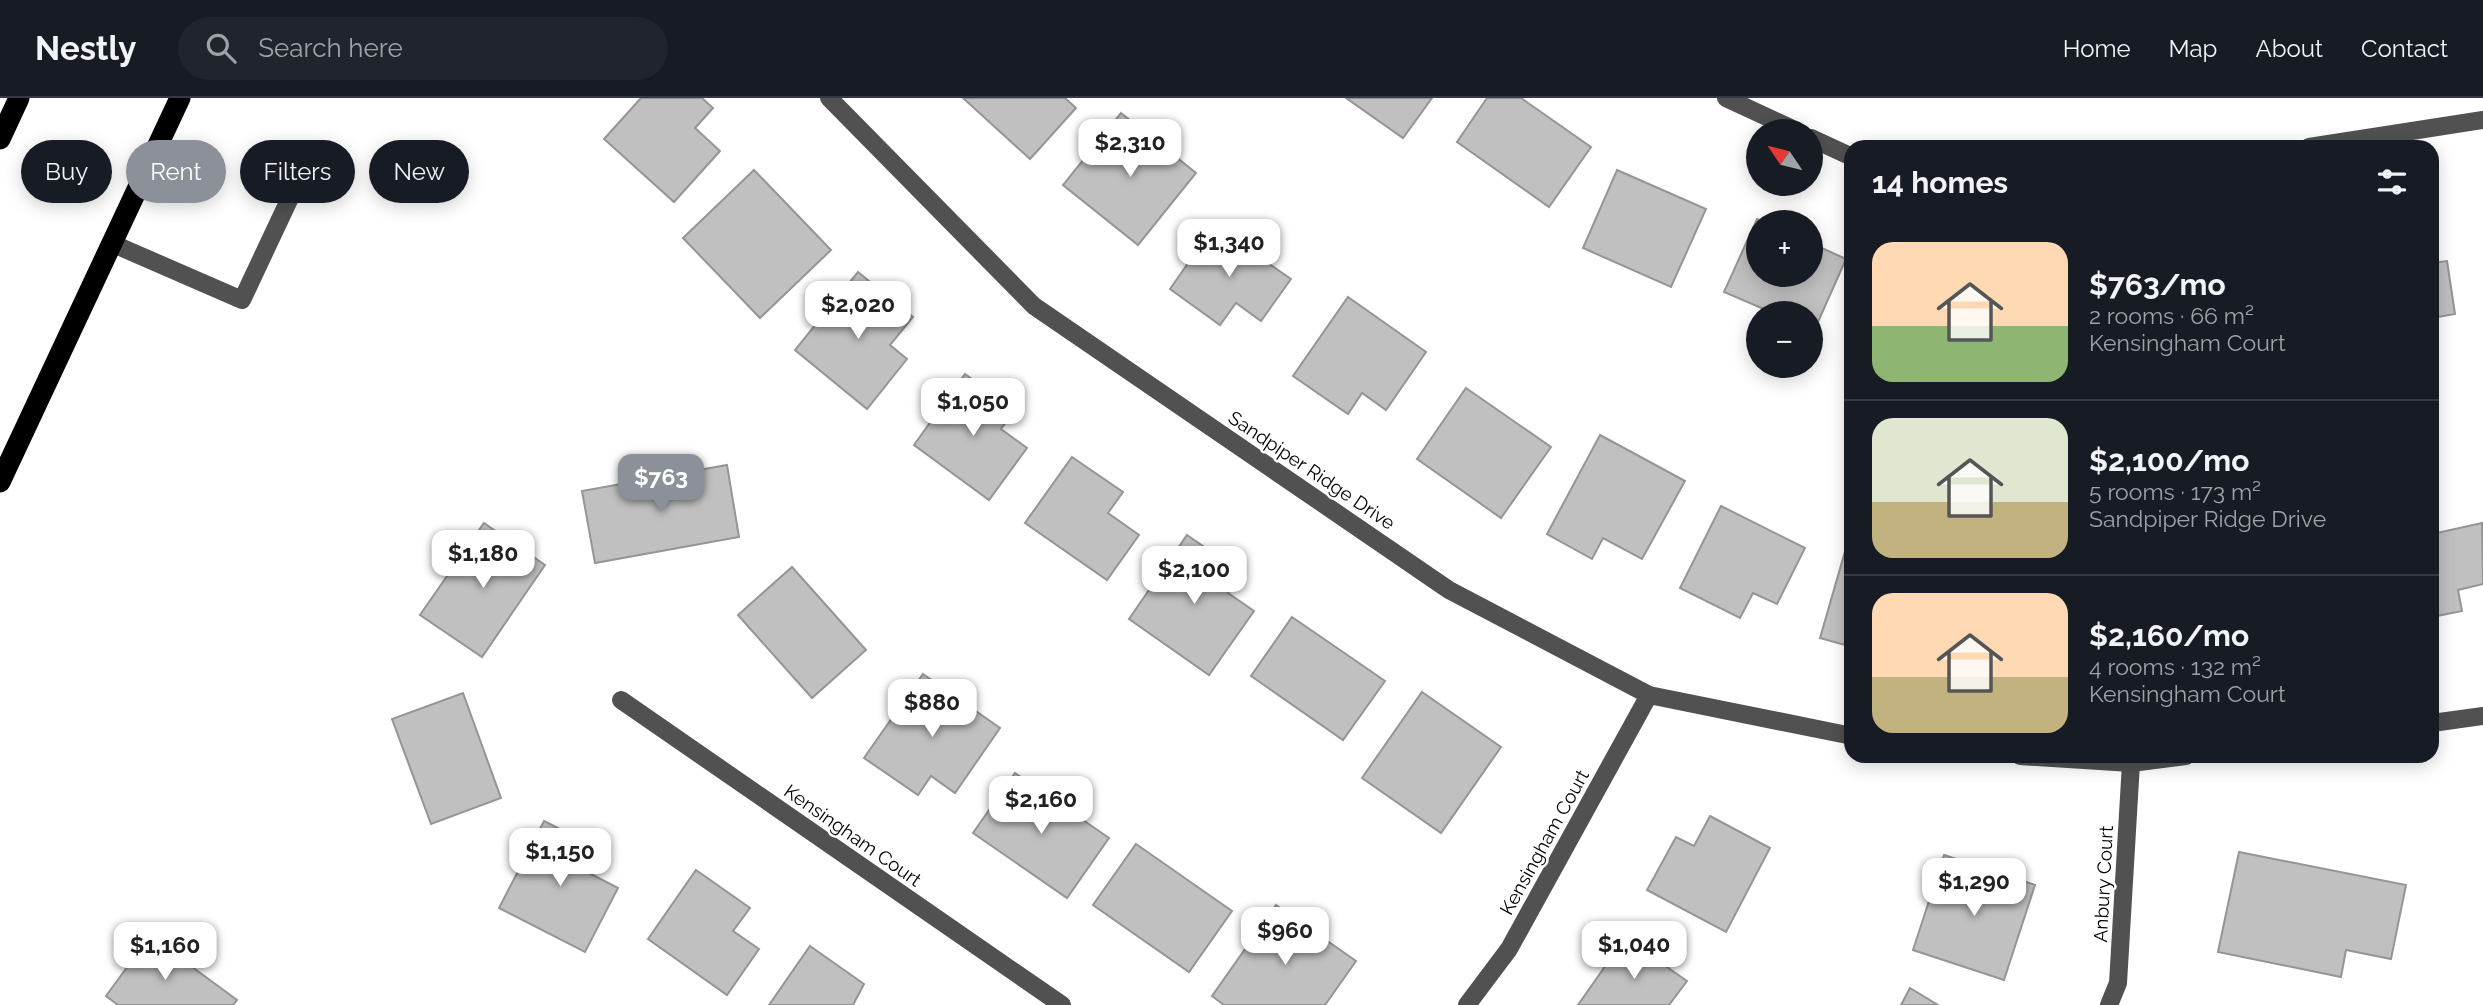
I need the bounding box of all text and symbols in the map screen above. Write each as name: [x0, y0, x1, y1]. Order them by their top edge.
search box: [178, 17, 668, 80]
text: Nestly: [35, 29, 136, 68]
icon: search: [202, 29, 240, 67]
text: Search here: [258, 33, 403, 63]
text: Home: [2063, 34, 2131, 63]
text: Map: [2169, 34, 2217, 63]
text: About: [2255, 34, 2323, 63]
text: Contact: [2361, 34, 2448, 63]
north arrow: [1746, 119, 1824, 196]
map controls: [1746, 119, 1823, 378]
pin: $2,310: [1073, 120, 1187, 179]
text: $2,310: [1094, 128, 1166, 155]
chip: Buy: [21, 140, 112, 203]
chip: Rent: [126, 140, 226, 203]
chip: Filters: [240, 140, 355, 203]
chip: New: [369, 140, 469, 203]
icon: filters: [2373, 163, 2411, 201]
text: 14 homes: [1872, 165, 2008, 200]
button: +: [1746, 210, 1823, 287]
pin: $1,340: [1172, 220, 1286, 279]
text: $1,340: [1193, 228, 1265, 255]
text: $763/mo: [2089, 267, 2226, 302]
icon: home: [1928, 270, 2012, 354]
pin: $2,020: [801, 282, 915, 341]
text: $2,020: [821, 290, 895, 317]
button: −: [1746, 301, 1823, 378]
text: 2 rooms · 66 m²: [2089, 302, 2254, 329]
text: Kensingham Court: [2089, 329, 2286, 356]
pin: $1,050: [916, 378, 1030, 438]
text: $1,050: [937, 387, 1009, 414]
street label: Sandpiper Ridge Drive: [1225, 406, 1399, 534]
text: $2,100/mo: [2089, 443, 2249, 478]
icon: home: [1928, 446, 2012, 530]
pin: $763: [620, 454, 702, 514]
text: $763: [634, 463, 688, 490]
text: 5 rooms · 173 m²: [2089, 478, 2261, 505]
text: Sandpiper Ridge Drive: [2089, 505, 2326, 532]
pin: $1,180: [426, 531, 540, 590]
text: $1,180: [448, 539, 518, 566]
pin: $2,100: [1137, 546, 1251, 606]
text: $2,100: [1158, 555, 1230, 582]
text: $2,160/mo: [2089, 618, 2249, 653]
icon: home: [1928, 621, 2012, 705]
text: 4 rooms · 132 m²: [2089, 653, 2261, 680]
pin: $880: [891, 680, 973, 739]
text: Kensingham Court: [2089, 680, 2286, 707]
text: $880: [904, 688, 960, 715]
street label: Kensingham Court: [1495, 765, 1593, 918]
pin: $2,160: [984, 776, 1098, 836]
street label: Kensingham Court: [780, 779, 926, 891]
text: $2,160: [1005, 785, 1077, 812]
street label: Anbury Court: [2089, 824, 2117, 943]
pin: $1,150: [503, 828, 617, 888]
text: $1,150: [525, 837, 595, 864]
pin: $1,290: [1917, 858, 2031, 918]
text: $1,290: [1938, 867, 2010, 894]
pin: $960: [1244, 908, 1326, 967]
text: $960: [1257, 916, 1313, 943]
pin: $1,160: [108, 922, 222, 982]
pin: $1,040: [1577, 922, 1691, 981]
text: $1,040: [1598, 930, 1670, 957]
text: $1,160: [130, 931, 200, 958]

